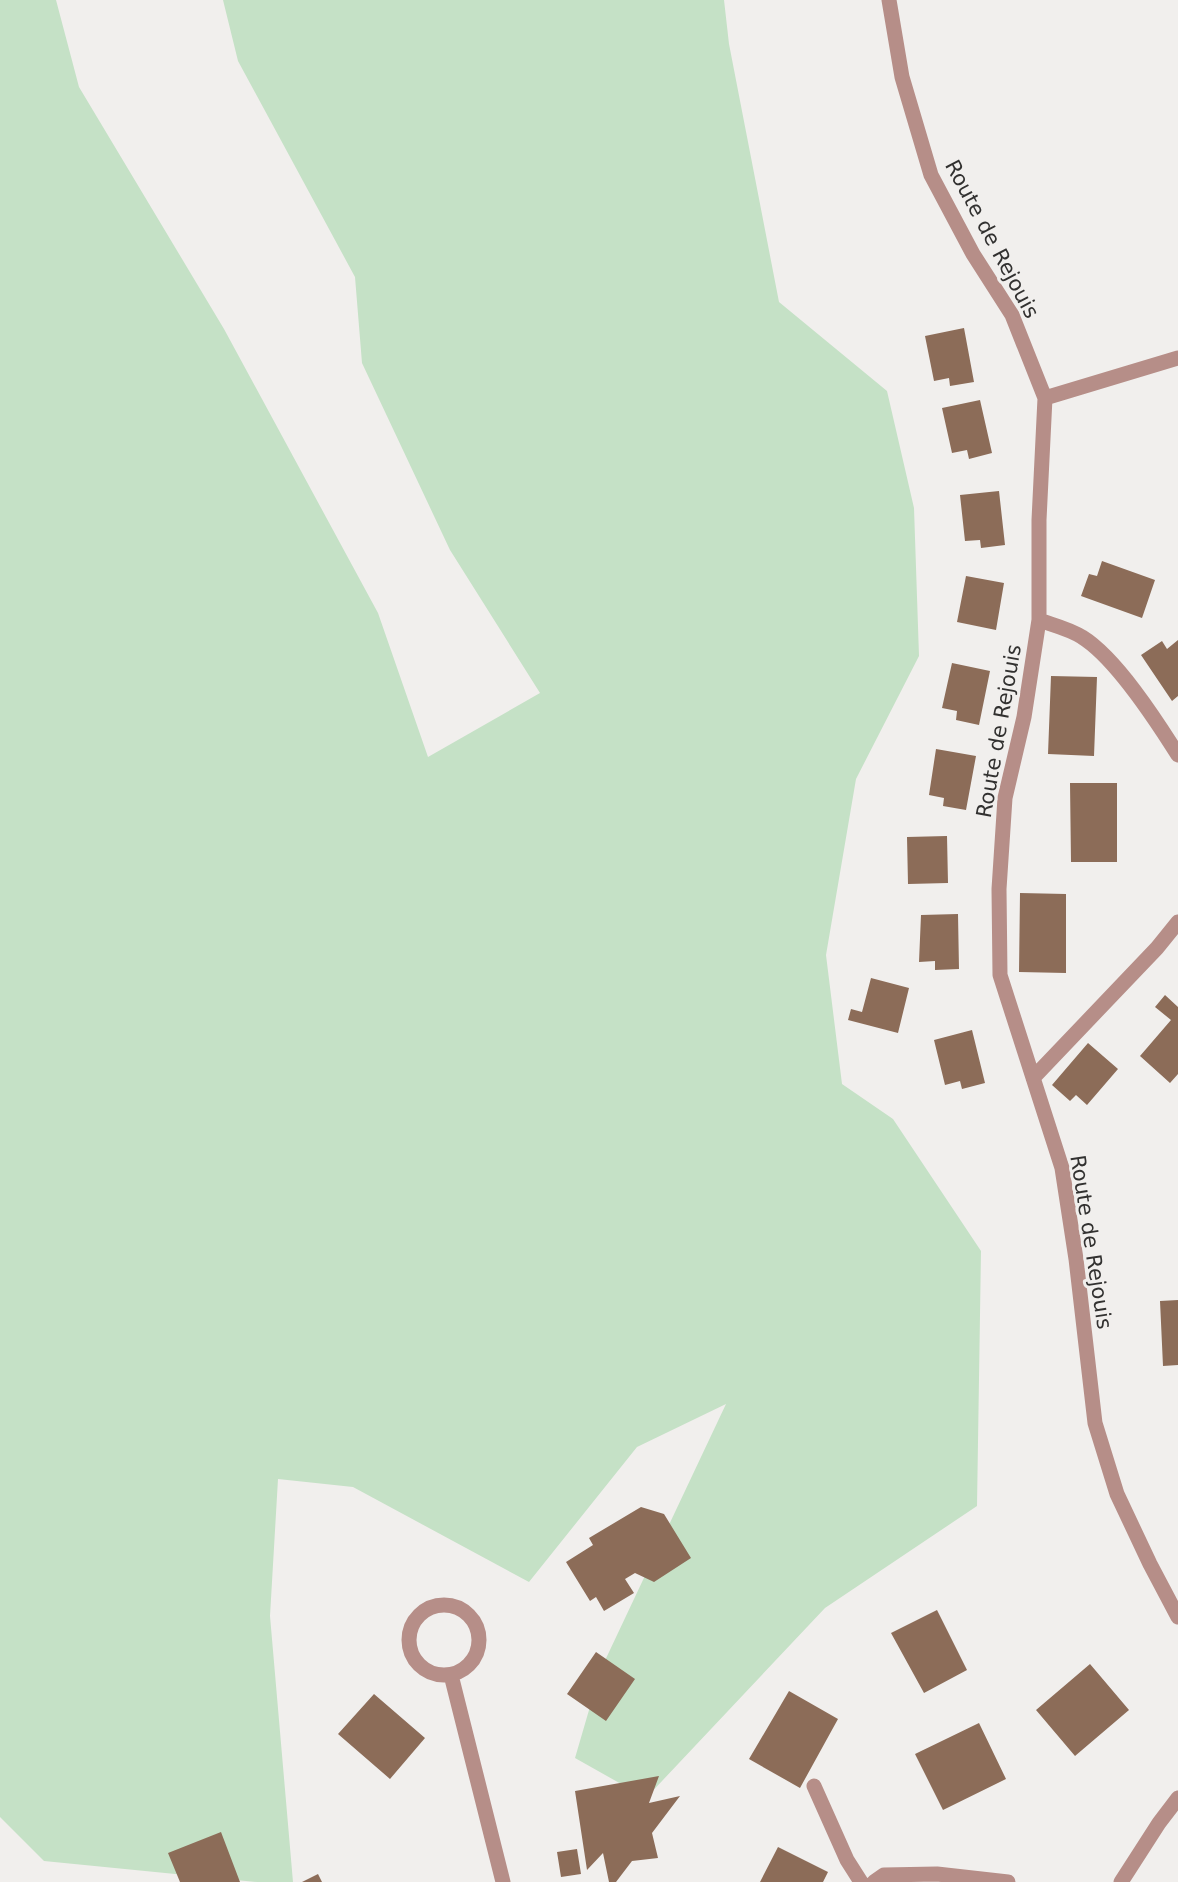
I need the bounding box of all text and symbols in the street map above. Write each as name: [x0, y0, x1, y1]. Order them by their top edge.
street label: Route de Rejouis: [940, 156, 1044, 322]
street label: Route de Rejouis: [972, 642, 1026, 820]
street label: Route de Rejouis: [1065, 1153, 1117, 1331]

